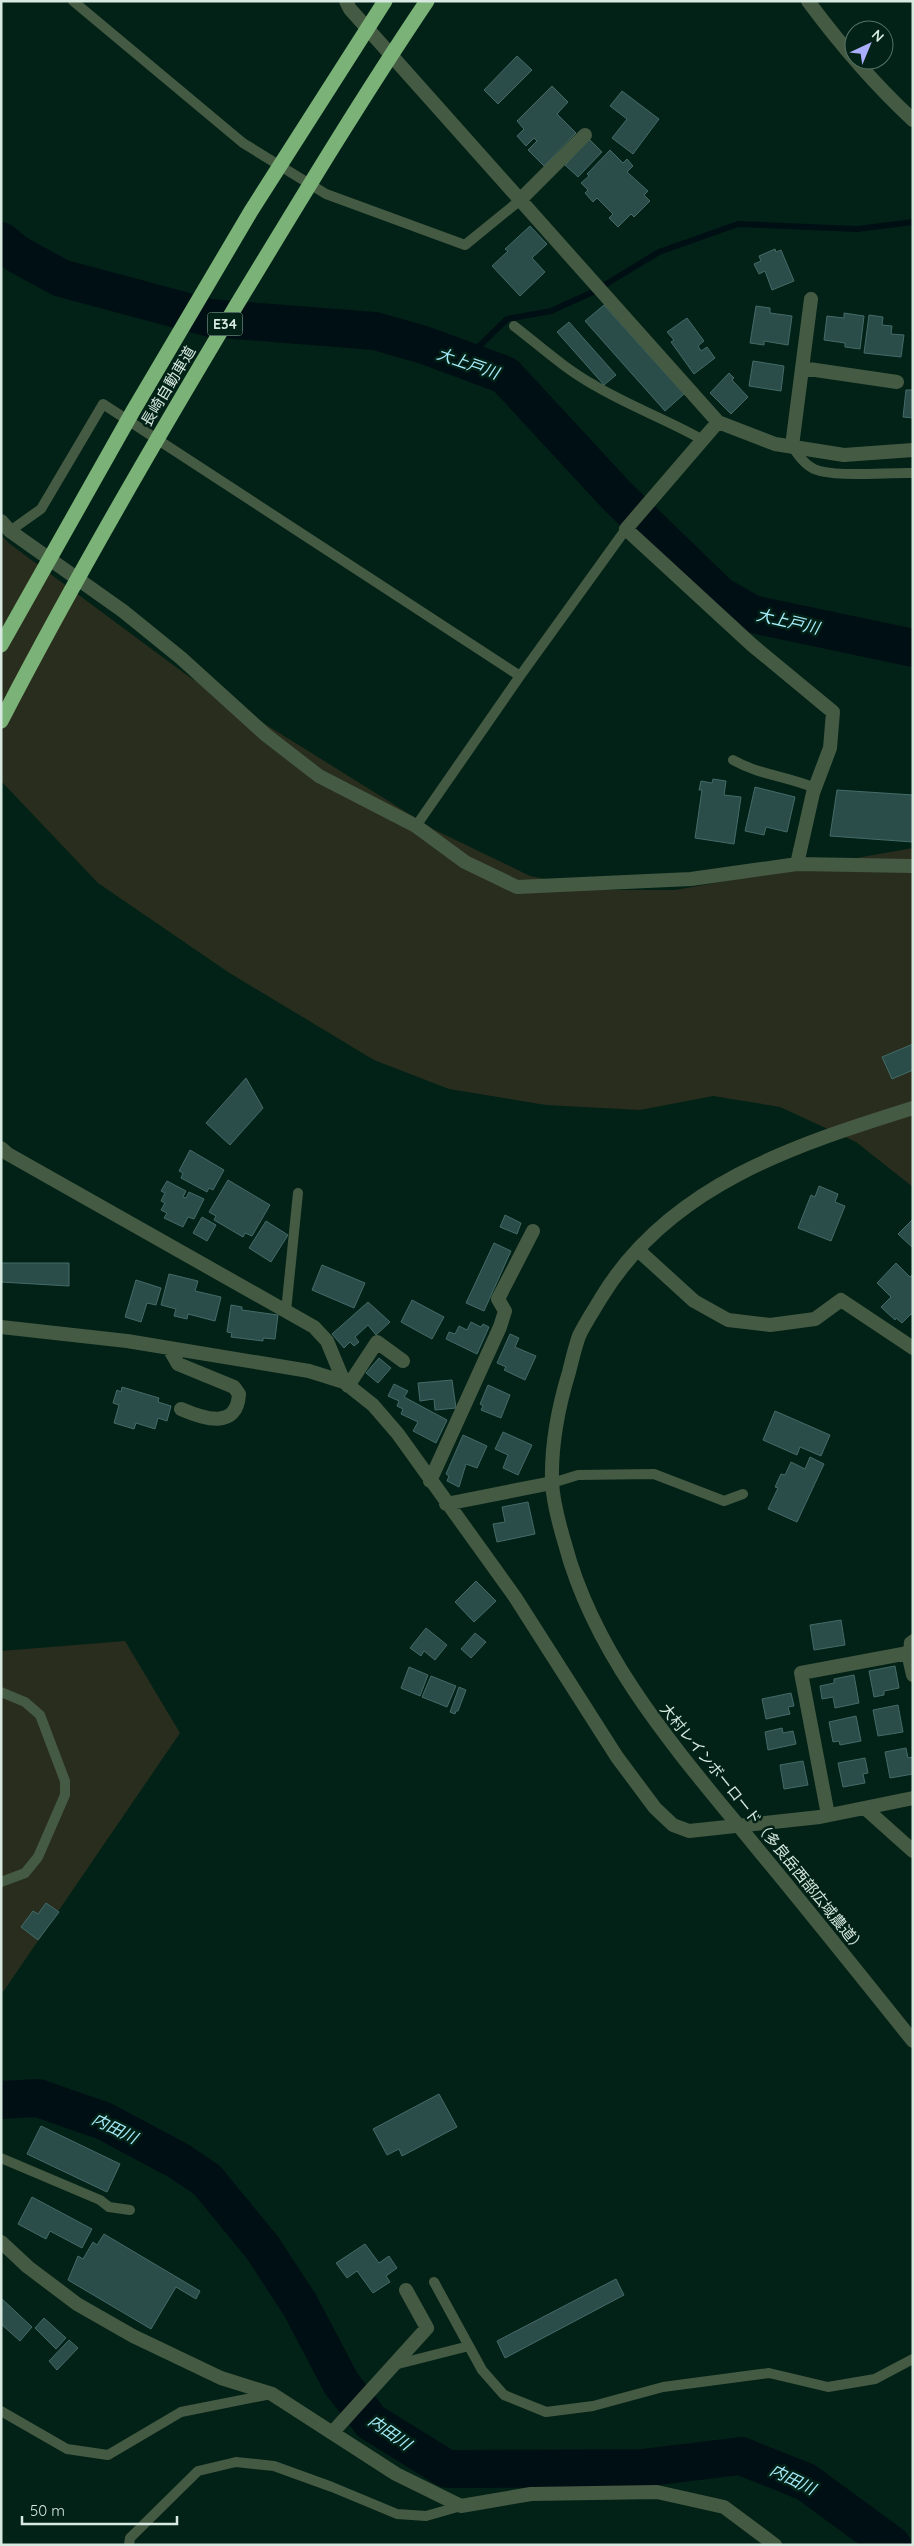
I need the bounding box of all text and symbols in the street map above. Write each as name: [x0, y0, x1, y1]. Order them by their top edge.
north arrow: [844, 20, 894, 70]
text: N: [868, 26, 888, 46]
road number: E34: [208, 312, 242, 336]
street label: 長崎自動車道: [137, 343, 199, 429]
water label: 大上戸川: [434, 343, 503, 384]
water label: 大上戸川: [755, 604, 823, 638]
street label: 大村レインボーロード（多良岳西部広域農道）: [656, 1700, 870, 1956]
water label: 内田川: [89, 2108, 143, 2148]
water label: 内田川: [365, 2410, 417, 2455]
water label: 内田川: [767, 2459, 821, 2499]
scale bar: [22, 2494, 178, 2526]
text: 50 m: [30, 2501, 65, 2520]

